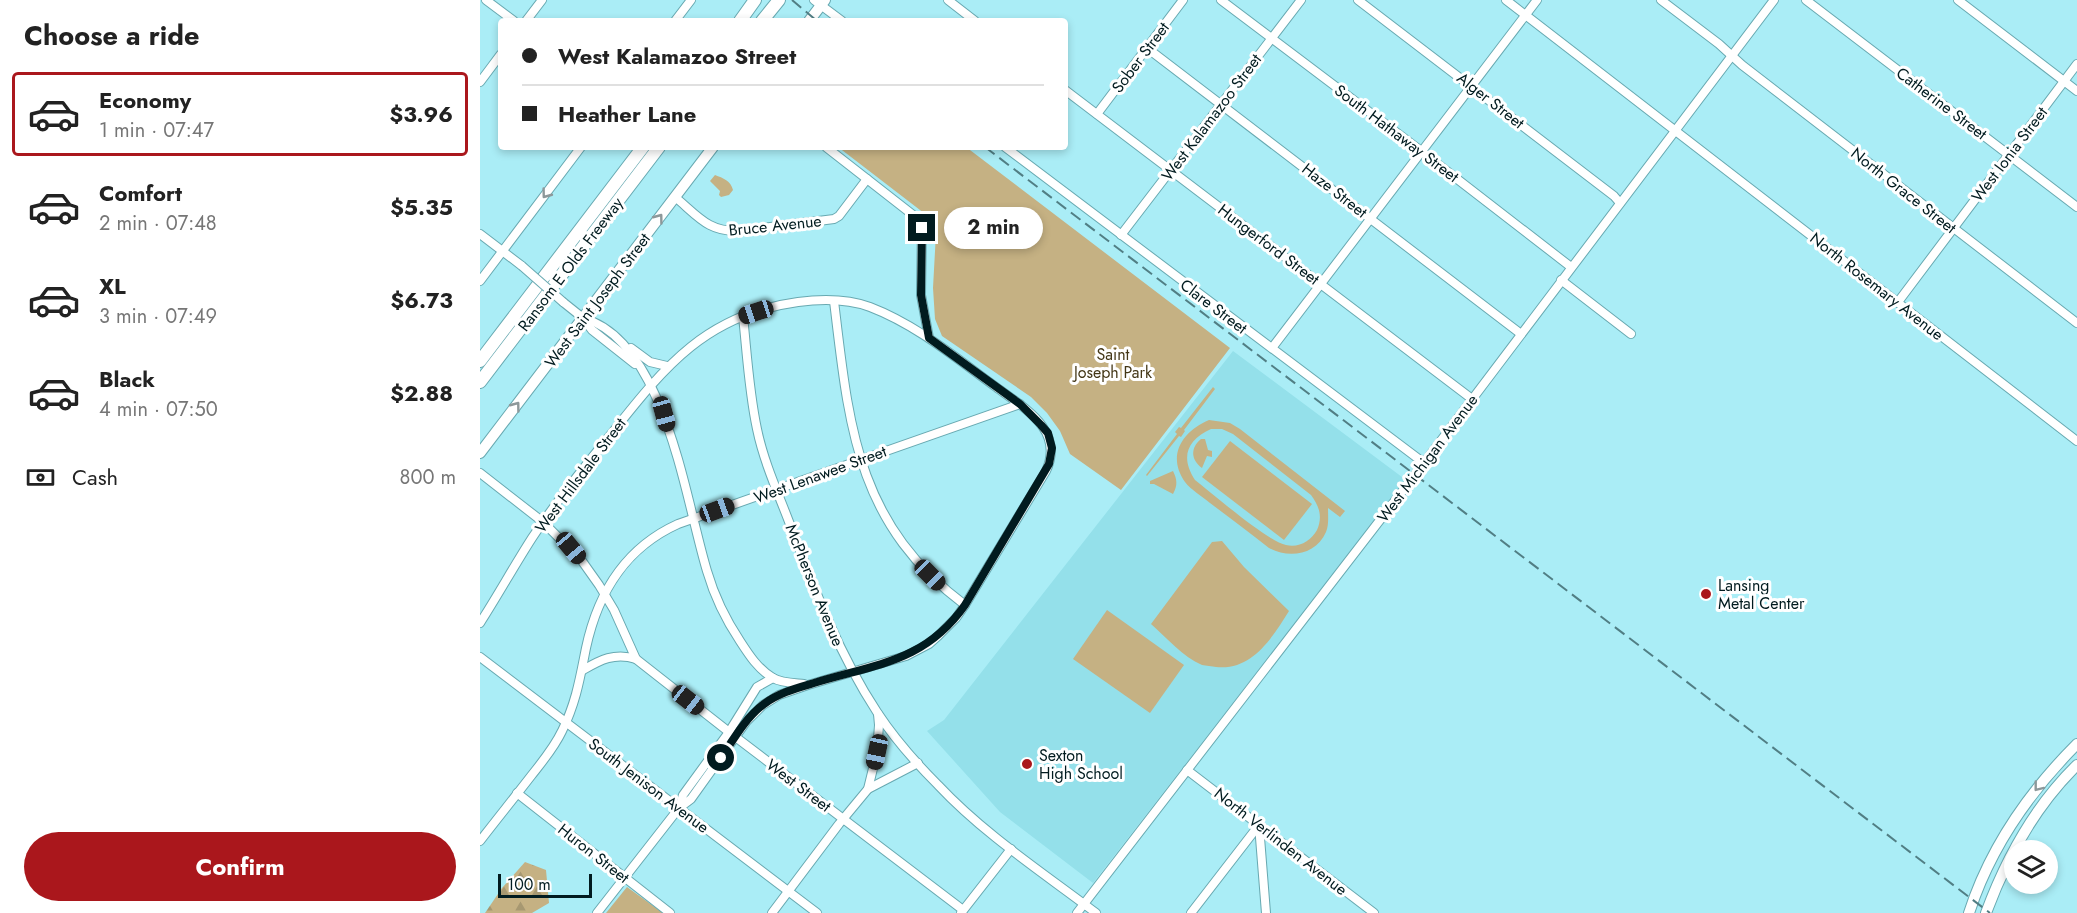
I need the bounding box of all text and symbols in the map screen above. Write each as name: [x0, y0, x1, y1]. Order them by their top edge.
text: Choose a ride: [24, 16, 199, 55]
street label: Sober Street: [1106, 17, 1175, 98]
text: West Kalamazoo Street: [558, 40, 796, 72]
street label: West Kalamazoo Street: [1156, 49, 1267, 186]
street label: Catherine Street: [1891, 62, 1992, 145]
street label: Alger Street: [1452, 67, 1529, 134]
street label: South Hathaway Street: [1330, 79, 1464, 188]
text: Economy: [99, 84, 191, 116]
icon: car: [27, 87, 81, 141]
text: $3.96: [389, 98, 453, 130]
text: Heather Lane: [558, 98, 696, 130]
street label: West Ionia Street: [1966, 102, 2053, 207]
text: 1 min · 07:47: [99, 116, 214, 145]
street label: North Grace Street: [1846, 142, 1961, 239]
street label: Haze Street: [1297, 157, 1372, 223]
text: Comfort: [99, 177, 182, 209]
icon: car: [27, 180, 81, 234]
one-way arrow: [542, 187, 553, 198]
text: $5.35: [390, 191, 453, 223]
street label: Ransom E Olds Freeway: [512, 192, 629, 336]
street label: Hungerford Street: [1213, 199, 1324, 290]
callout: 2 min: [943, 207, 1042, 249]
text: 2 min · 07:48: [99, 209, 217, 238]
street label: Bruce Avenue: [727, 209, 823, 242]
one-way arrow: [652, 213, 663, 224]
text: 2 min: [967, 213, 1020, 242]
route end: [908, 214, 935, 241]
street label: North Rosemary Avenue: [1805, 227, 1948, 346]
street label: West Saint Joseph Street: [539, 228, 656, 372]
text: XL: [99, 270, 126, 302]
icon: car: [27, 273, 81, 327]
street label: Clare Street: [1175, 273, 1252, 339]
text: $6.73: [391, 284, 453, 316]
car: [736, 298, 776, 326]
text: 3 min · 07:49: [99, 302, 217, 331]
park label: Saint Joseph Park: [1072, 343, 1153, 384]
text: Black: [99, 363, 155, 395]
icon: car: [27, 366, 81, 420]
text: $2.88: [390, 377, 453, 409]
street label: West Michigan Avenue: [1372, 389, 1483, 527]
car: [651, 394, 677, 434]
text: 4 min · 07:50: [99, 395, 218, 424]
one-way arrow: [508, 402, 519, 413]
street label: West Hillsdale Street: [529, 413, 632, 538]
street label: West Lenawee Street: [751, 440, 890, 509]
icon: cash: [24, 461, 57, 494]
text: Cash: [72, 461, 118, 493]
text: 800 m: [399, 463, 456, 492]
car: [697, 495, 737, 525]
street label: McPherson Avenue: [780, 521, 849, 650]
car: [553, 528, 589, 568]
car: [911, 556, 949, 594]
place label: Lansing Metal Center: [1718, 574, 1805, 615]
marker: Lansing Metal Center: [1699, 587, 1713, 601]
car: [668, 682, 708, 718]
street label: South Jenison Avenue: [584, 732, 714, 838]
car: [864, 733, 890, 771]
route start: [707, 744, 734, 771]
place label: Sexton High School: [1039, 744, 1123, 785]
street label: West Street: [761, 753, 836, 818]
marker: Sexton High School: [1020, 757, 1034, 771]
one-way arrow: [2034, 780, 2045, 791]
street label: North Verlinden Avenue: [1209, 782, 1352, 901]
street label: Huron Street: [553, 818, 634, 889]
button: Confirm: [24, 832, 456, 901]
map controls: [2004, 840, 2058, 894]
button: layers: [2004, 840, 2058, 894]
scale bar: [498, 871, 592, 898]
text: 100 m: [507, 873, 551, 896]

